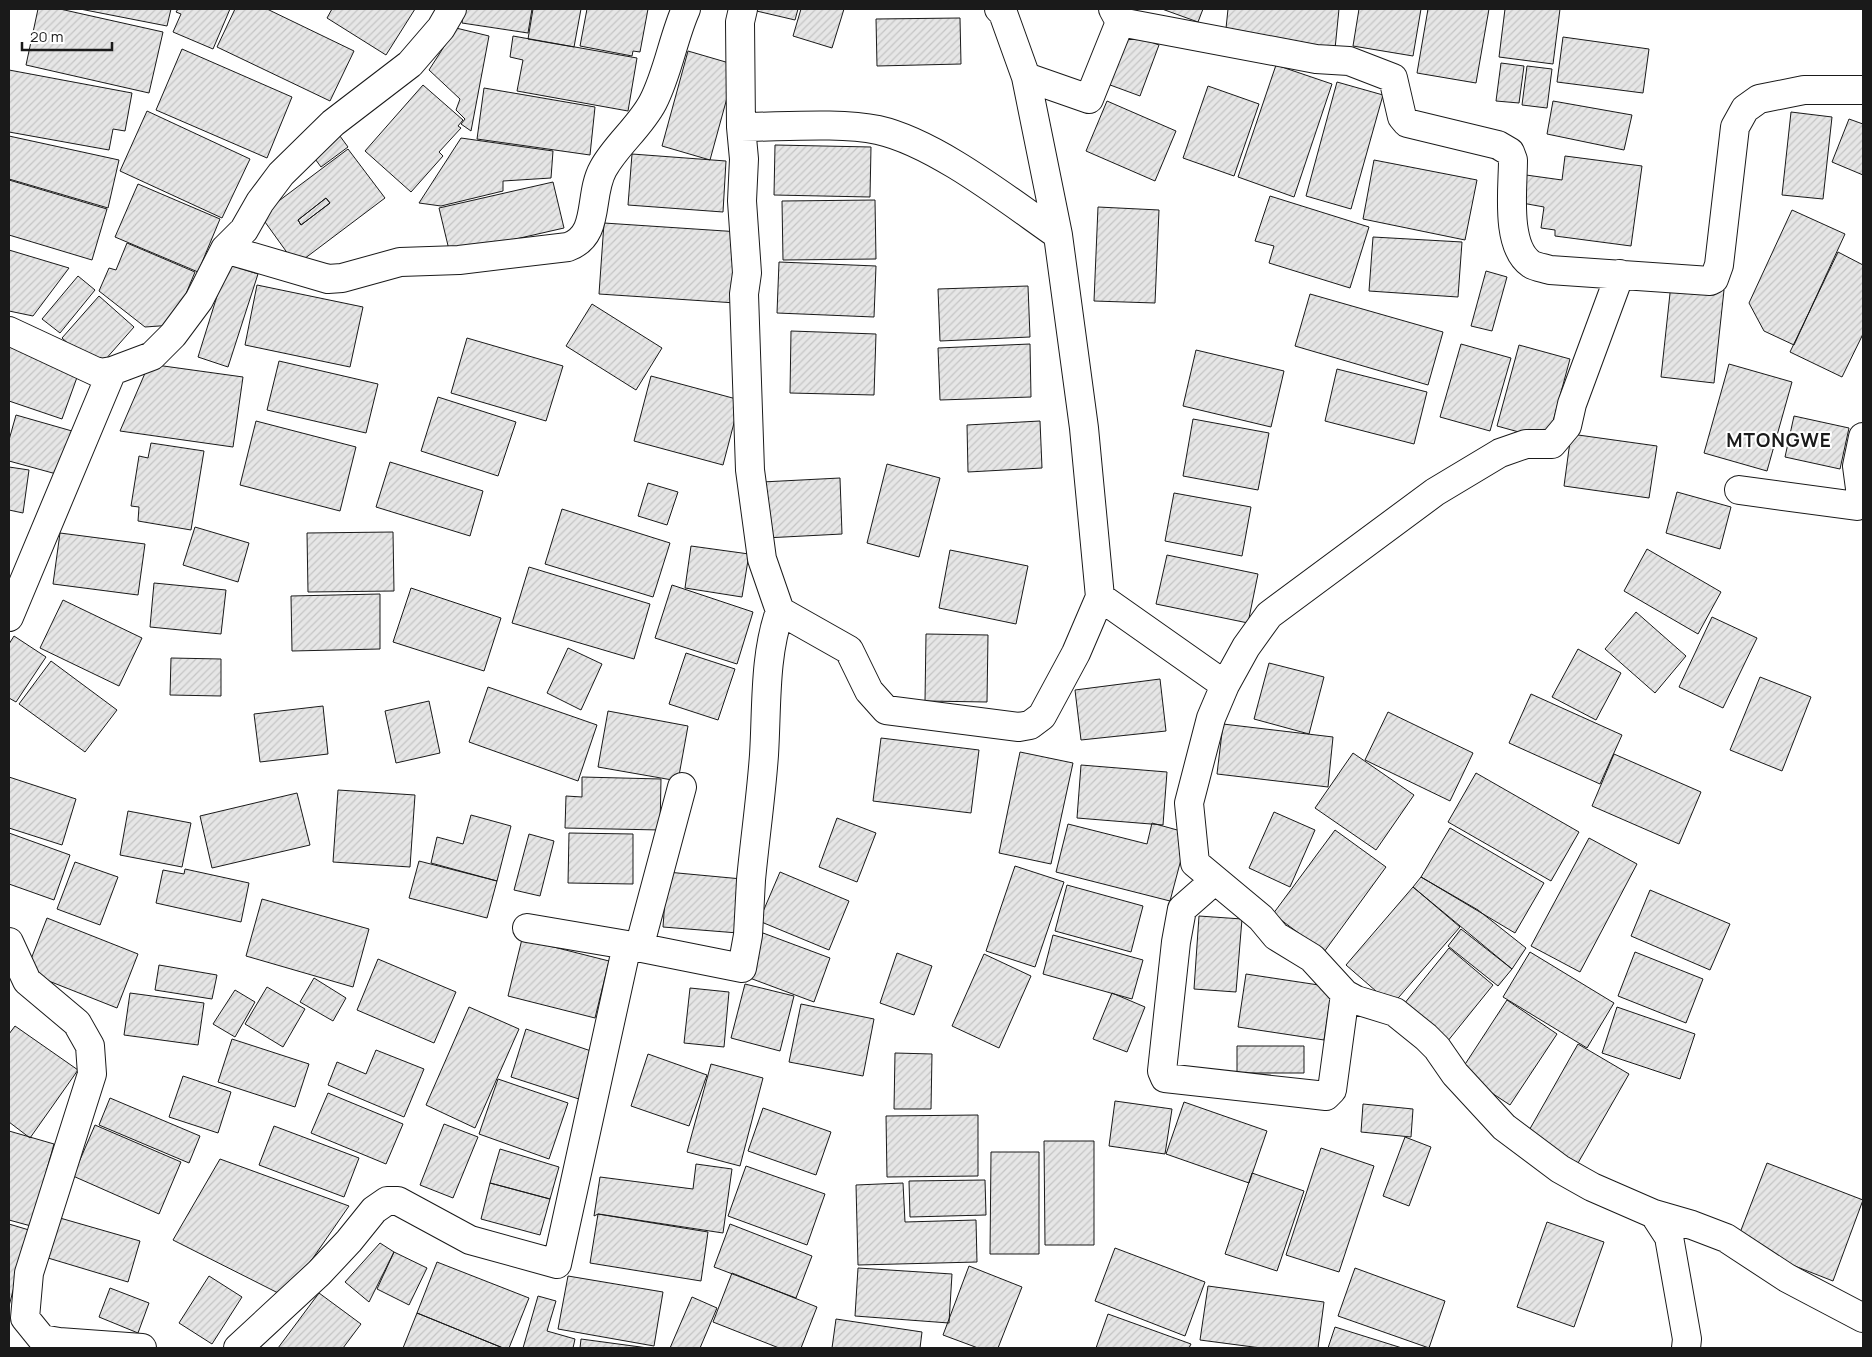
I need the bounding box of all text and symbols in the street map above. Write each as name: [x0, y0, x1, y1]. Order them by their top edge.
scale bar: [22, 20, 112, 52]
text: 20 m: [30, 26, 63, 47]
district label: MTONGWE: [1726, 427, 1832, 453]

